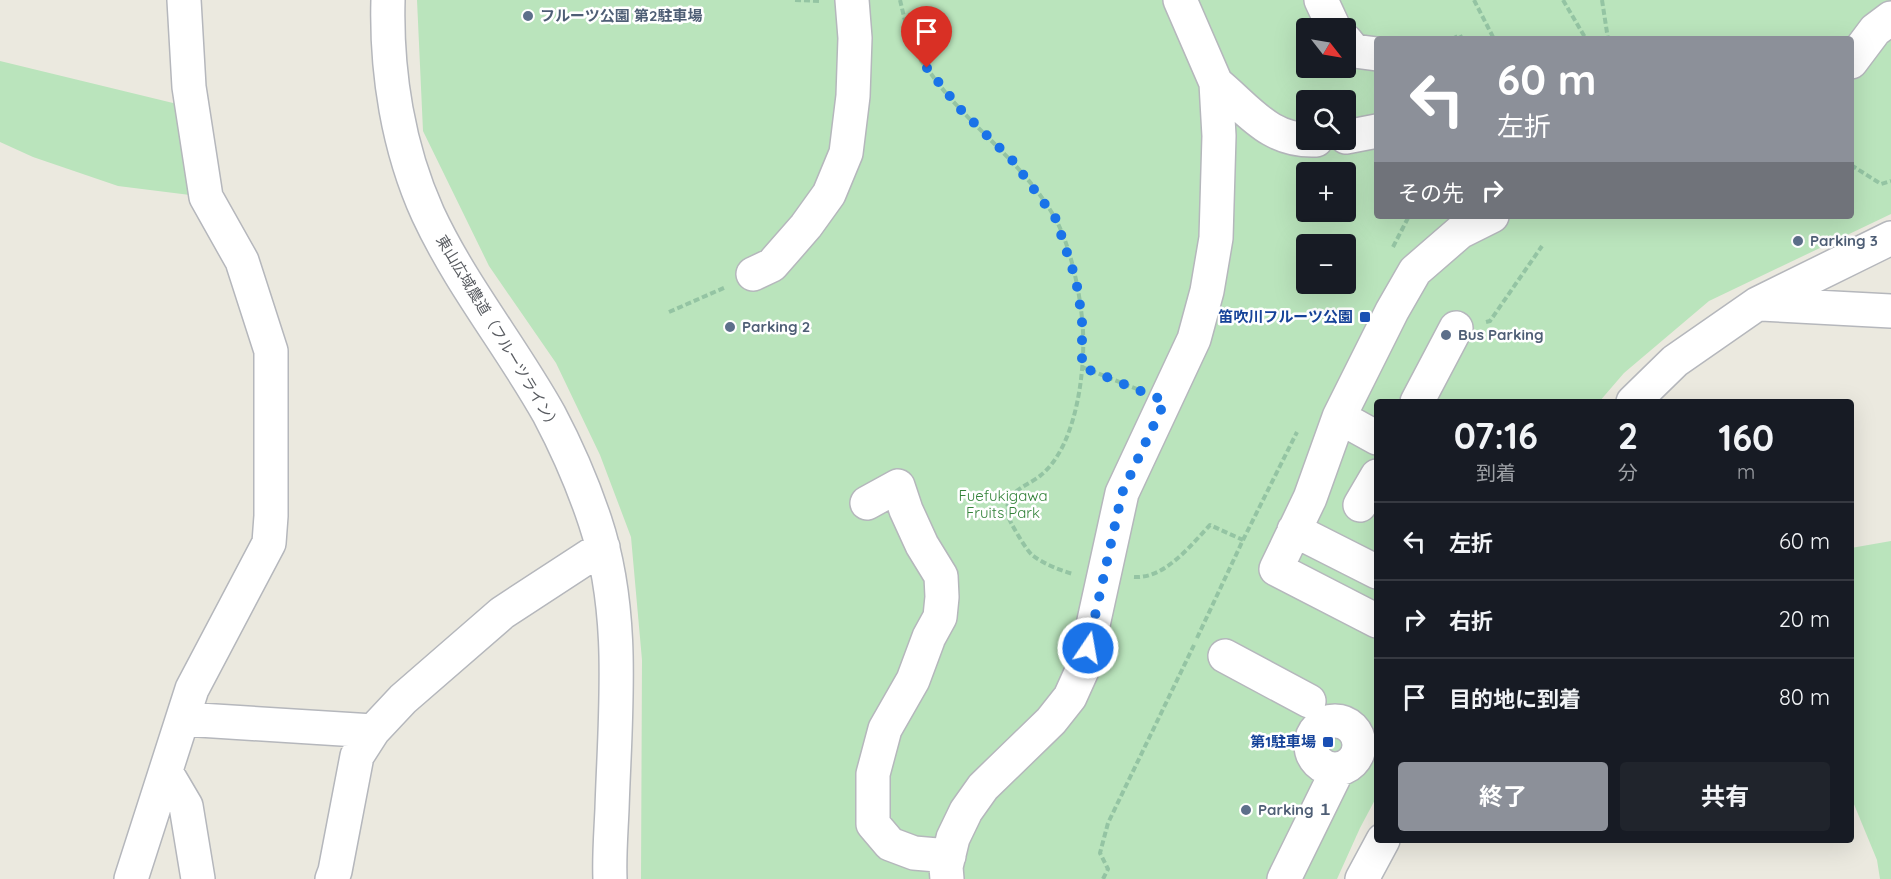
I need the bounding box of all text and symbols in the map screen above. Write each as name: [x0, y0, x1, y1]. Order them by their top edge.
place label: フルーツ公園 第2駐車場: [540, 6, 702, 25]
pin: [901, 6, 952, 68]
marker: フルーツ公園 第2駐車場: [521, 9, 535, 23]
icon: arrive: [910, 15, 943, 48]
north arrow: [1296, 18, 1356, 78]
map controls: [1296, 18, 1356, 294]
text: 60 m: [1497, 53, 1597, 106]
icon: left: [1398, 60, 1476, 138]
button: search: [1296, 90, 1356, 150]
text: 左折: [1497, 109, 1551, 143]
button: +: [1296, 162, 1356, 222]
icon: right: [1476, 174, 1509, 207]
text: その先: [1398, 179, 1464, 207]
place label: Parking 3: [1810, 231, 1878, 250]
street label: 東山広域農道（フルーツライン）: [432, 232, 564, 434]
button: −: [1296, 234, 1356, 294]
marker: Parking 3: [1791, 234, 1805, 248]
place label: 笛吹川フルーツ公園: [1218, 307, 1353, 326]
marker: 笛吹川フルーツ公園: [1358, 310, 1372, 324]
place label: Parking 2: [742, 317, 810, 336]
marker: Parking 2: [723, 320, 737, 334]
place label: Bus Parking: [1458, 325, 1544, 344]
marker: Bus Parking: [1439, 328, 1453, 342]
text: 07:16: [1454, 413, 1538, 458]
text: 2: [1618, 413, 1638, 458]
text: 160: [1718, 415, 1774, 460]
text: m: [1737, 459, 1755, 484]
text: 到着: [1476, 460, 1516, 485]
text: 分: [1618, 460, 1638, 485]
park label: Fuefukigawa Fruits Park: [958, 486, 1048, 522]
icon: left: [1398, 525, 1431, 558]
text: 60 m: [1779, 527, 1830, 555]
text: 左折: [1449, 529, 1493, 557]
icon: right: [1398, 603, 1431, 636]
text: 20 m: [1779, 605, 1830, 633]
text: 右折: [1449, 607, 1493, 635]
position arrow: [1056, 616, 1120, 680]
icon: arrive: [1398, 681, 1431, 714]
text: 80 m: [1779, 683, 1830, 711]
text: 目的地に到着: [1449, 685, 1581, 713]
place label: 第1駐車場: [1250, 732, 1316, 751]
marker: 第1駐車場: [1321, 735, 1335, 749]
button: 終了: [1398, 762, 1608, 831]
button: 共有: [1620, 762, 1830, 831]
place label: Parking １: [1258, 800, 1333, 819]
marker: Parking １: [1239, 803, 1253, 817]

